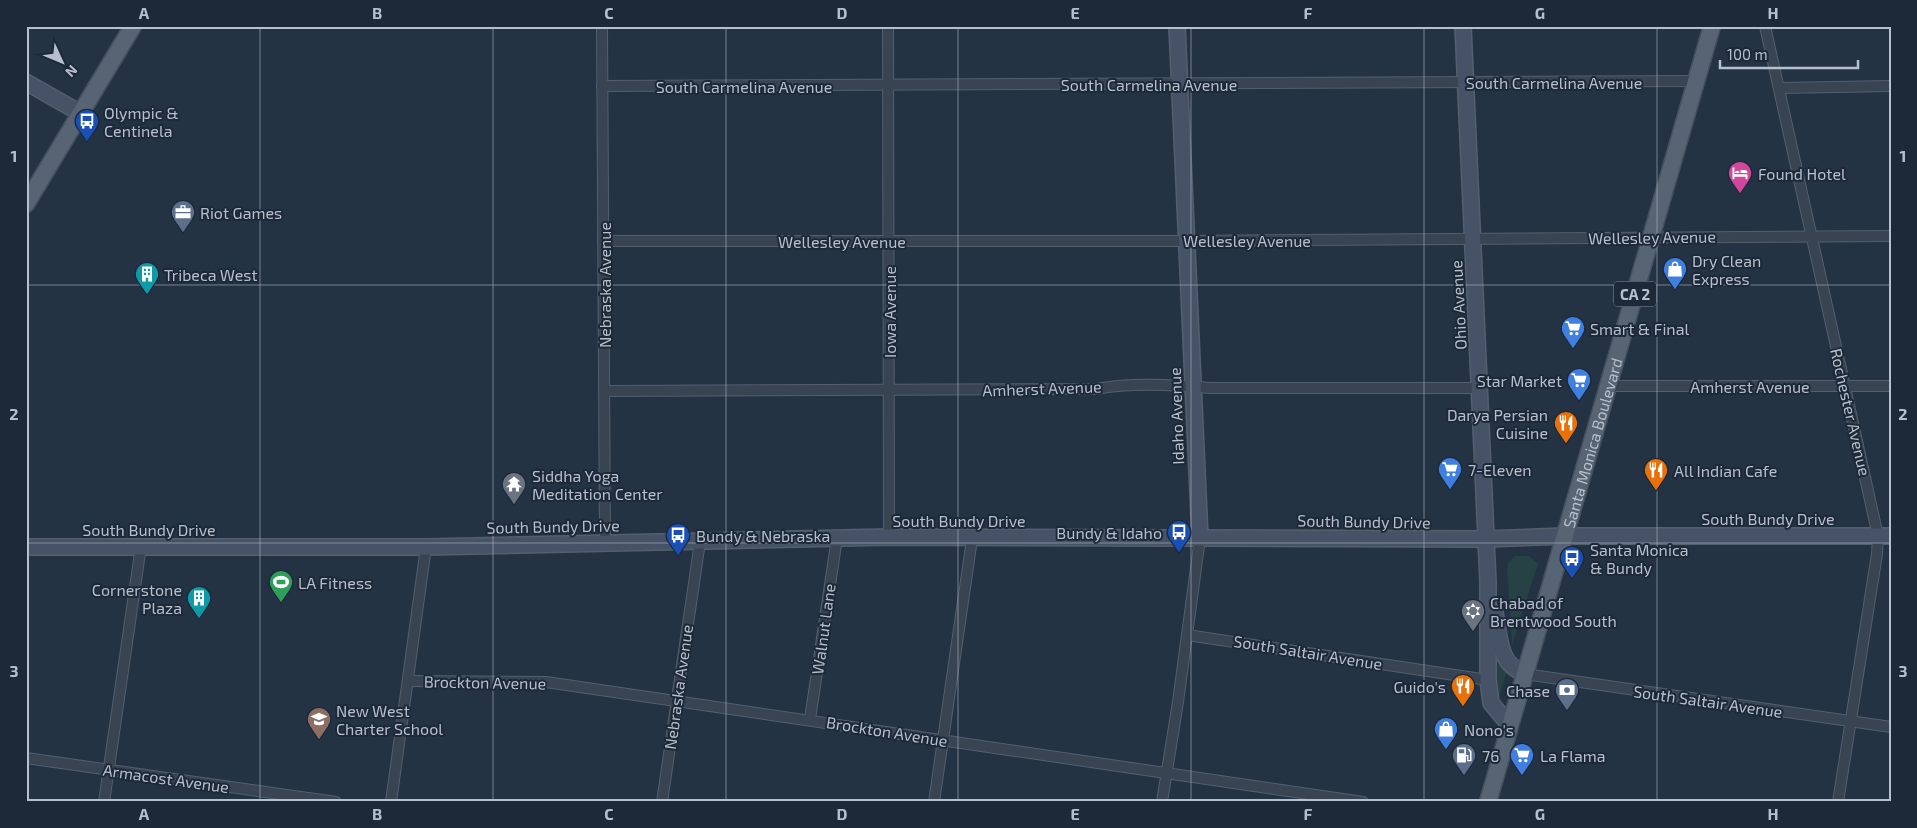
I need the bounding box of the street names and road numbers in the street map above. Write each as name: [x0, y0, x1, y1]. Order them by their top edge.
street label: South Carmelina Avenue: [1466, 73, 1642, 92]
street label: South Carmelina Avenue: [1061, 75, 1237, 94]
street label: South Carmelina Avenue: [656, 77, 832, 96]
street label: Nebraska Avenue: [595, 222, 614, 348]
street label: Wellesley Avenue: [1588, 226, 1716, 248]
street label: Wellesley Avenue: [1183, 231, 1311, 250]
street label: Wellesley Avenue: [778, 232, 906, 251]
street label: Ohio Avenue: [1446, 260, 1470, 350]
street label: Iowa Avenue: [880, 266, 899, 358]
road number: CA 2: [1614, 282, 1656, 306]
street label: Rochester Avenue: [1827, 346, 1875, 478]
street label: Santa Monica Boulevard: [1558, 355, 1625, 530]
street label: Idaho Avenue: [1165, 367, 1187, 465]
street label: Amherst Avenue: [982, 376, 1102, 400]
street label: Amherst Avenue: [1690, 377, 1810, 396]
street label: South Bundy Drive: [1701, 509, 1835, 528]
street label: South Bundy Drive: [1297, 510, 1431, 532]
street label: South Bundy Drive: [892, 511, 1026, 530]
street label: South Bundy Drive: [486, 515, 620, 537]
street label: South Bundy Drive: [82, 520, 216, 539]
street label: Walnut Lane: [807, 582, 839, 676]
street label: Nebraska Avenue: [660, 623, 696, 751]
street label: South Saltair Avenue: [1232, 631, 1384, 673]
street label: Brockton Avenue: [424, 671, 546, 693]
street label: South Saltair Avenue: [1632, 681, 1784, 721]
street label: Brockton Avenue: [825, 712, 949, 750]
street label: Armacost Avenue: [102, 760, 230, 796]

